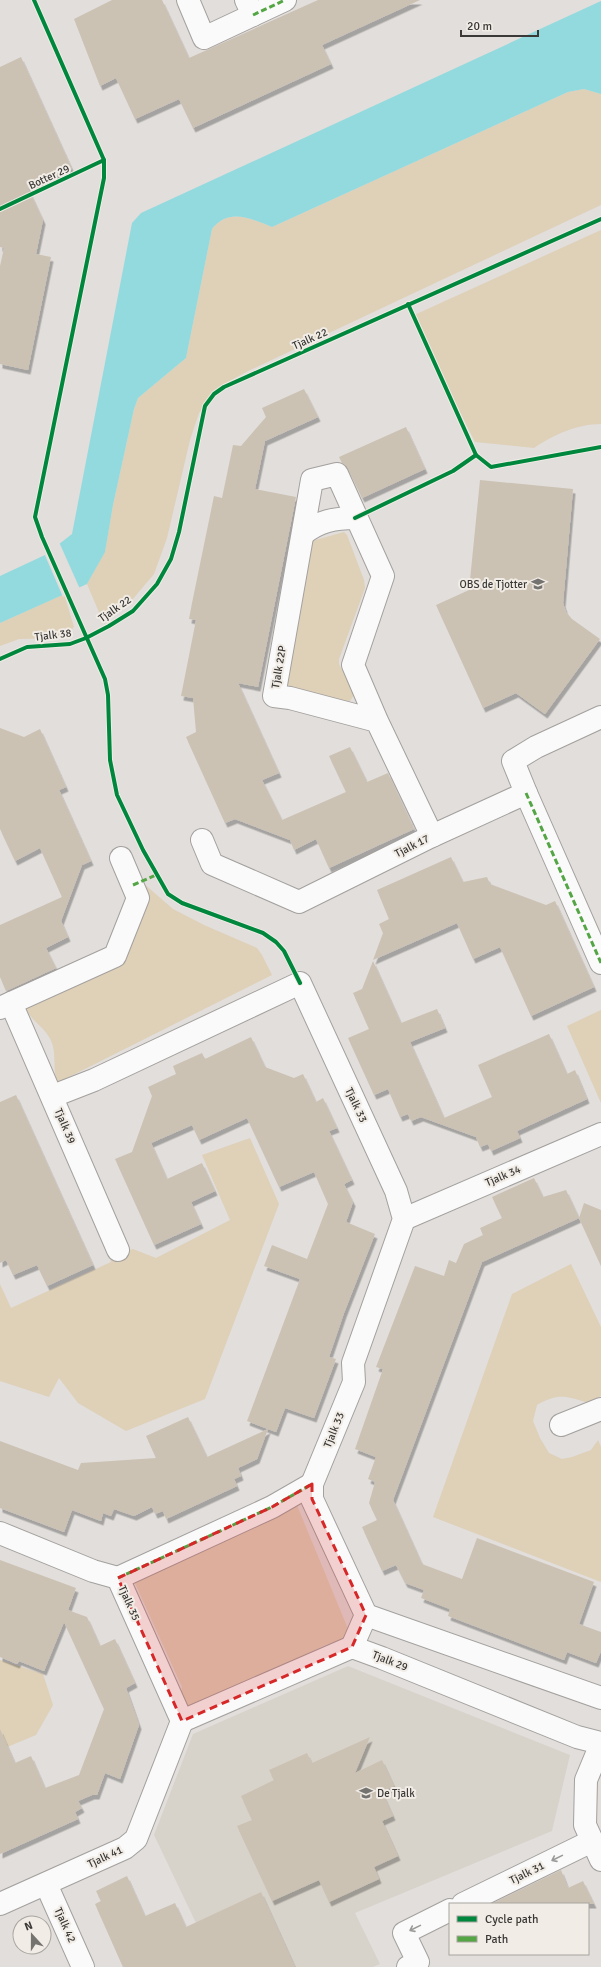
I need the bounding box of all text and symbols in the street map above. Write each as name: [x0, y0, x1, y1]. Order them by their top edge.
scale bar: [461, 12, 538, 38]
text: 20 m: [467, 19, 492, 34]
street label: Botter 29: [26, 162, 72, 192]
street label: Tjalk 22: [290, 325, 330, 352]
school or university icon: OBS de Tjotter: [530, 576, 546, 592]
place label: OBS de Tjotter: [460, 578, 527, 591]
street label: Tjalk 22: [96, 593, 134, 625]
street label: Tjalk 38: [34, 626, 72, 644]
street label: Tjalk 22P: [269, 645, 289, 689]
street label: Tjalk 17: [393, 832, 432, 860]
street label: Tjalk 33: [342, 1085, 370, 1125]
street label: Tjalk 39: [52, 1106, 78, 1146]
street label: Tjalk 34: [483, 1163, 523, 1189]
street label: Tjalk 33: [321, 1410, 347, 1450]
street label: Tjalk 35: [116, 1583, 143, 1623]
street label: Tjalk 29: [370, 1648, 410, 1674]
school or university icon: De Tjalk: [358, 1785, 374, 1801]
place label: De Tjalk: [377, 1787, 415, 1800]
street label: Tjalk 41: [85, 1843, 125, 1871]
one-way arrow: [551, 1855, 563, 1862]
street label: Tjalk 31: [507, 1859, 547, 1887]
legend: [449, 1903, 589, 1955]
street label: Tjalk 42: [52, 1905, 79, 1945]
text: Cycle path: [485, 1912, 538, 1927]
north arrow: [12, 1915, 52, 1955]
text: N: [23, 1919, 34, 1934]
one-way arrow: [409, 1925, 421, 1932]
text: Path: [485, 1932, 508, 1947]

